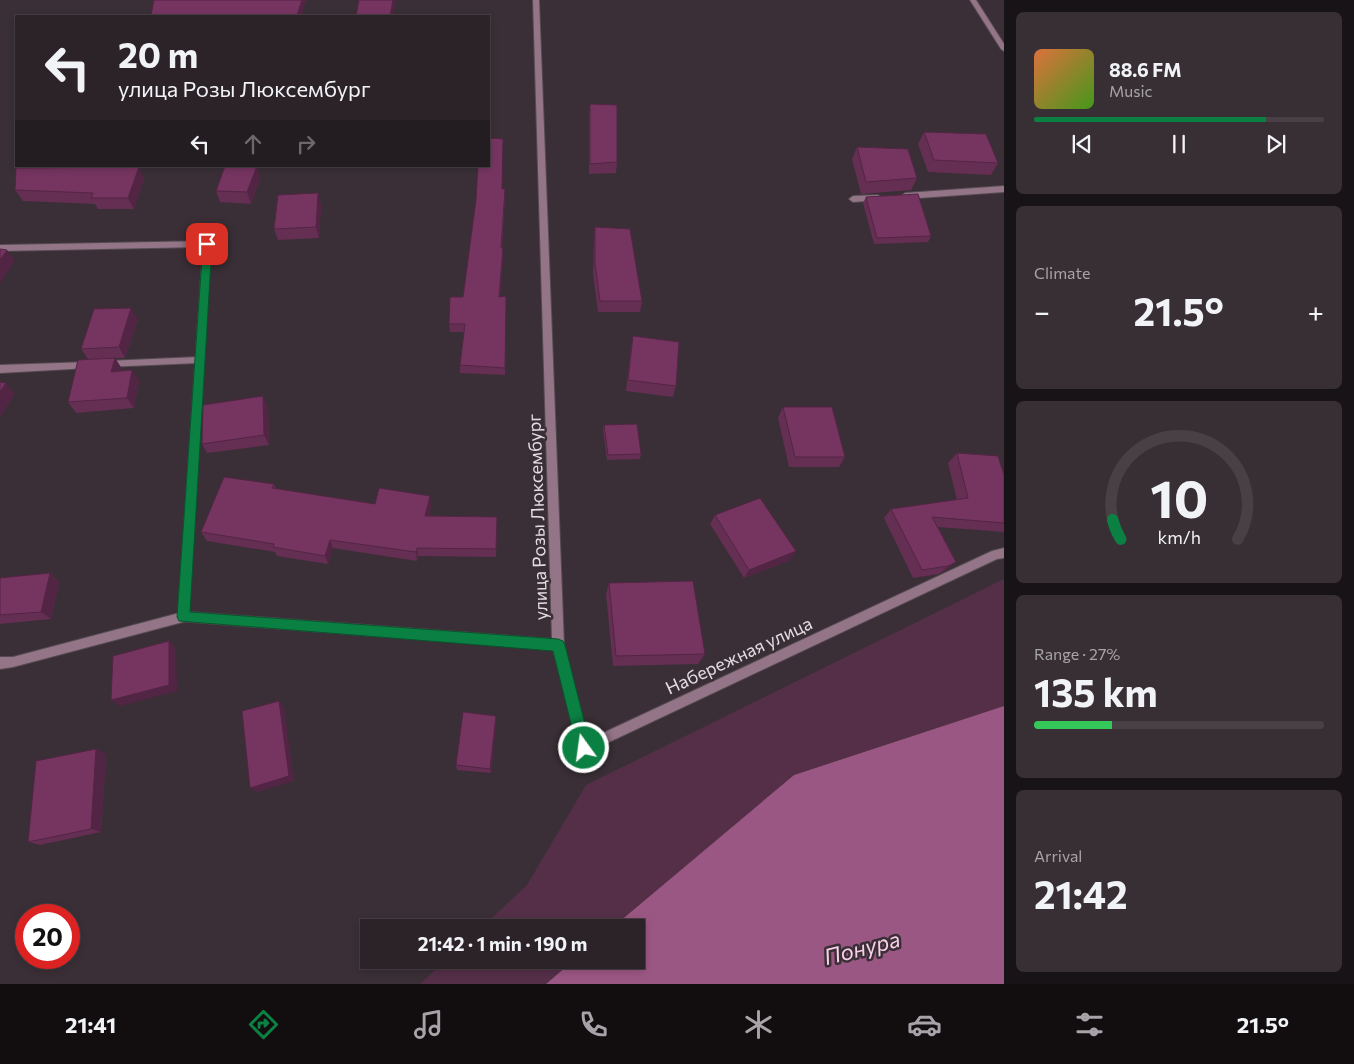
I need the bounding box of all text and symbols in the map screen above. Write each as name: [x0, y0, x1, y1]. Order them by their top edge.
text: 20 m: [118, 32, 198, 75]
icon: left: [35, 35, 100, 100]
text: 88.6 FM: [1109, 58, 1182, 81]
text: улица Розы Люксембург: [118, 75, 371, 102]
text: Music: [1109, 81, 1153, 100]
icon: left: [186, 130, 214, 158]
icon: ahead: [239, 130, 267, 158]
icon: right: [292, 130, 320, 158]
icon: previous: [1068, 130, 1096, 158]
icon: pause: [1165, 130, 1193, 158]
icon: next: [1262, 130, 1290, 158]
pin: [186, 223, 228, 265]
icon: arrive: [193, 230, 221, 258]
text: Climate: [1034, 263, 1090, 282]
text: 21.5°: [1134, 287, 1224, 334]
text: −: [1034, 294, 1050, 328]
text: +: [1308, 294, 1324, 328]
street label: улица Розы Люксембург: [522, 413, 552, 621]
text: 10: [1150, 465, 1208, 529]
text: km/h: [1157, 526, 1201, 548]
street label: Набережная улица: [662, 611, 815, 699]
text: Range · 27%: [1034, 644, 1120, 663]
text: 135 km: [1034, 668, 1158, 715]
position arrow: [557, 721, 609, 773]
text: Arrival: [1034, 846, 1082, 865]
text: 21:42: [1034, 870, 1128, 917]
speed limit sign: 20: [15, 904, 80, 969]
water label: Понура: [821, 925, 903, 970]
text: 21:42 · 1 min · 190 m: [418, 932, 587, 955]
icon: directions: [246, 1007, 281, 1042]
icon: music: [411, 1007, 446, 1042]
icon: phone: [576, 1007, 611, 1042]
icon: climate: [741, 1007, 776, 1042]
icon: car: [907, 1007, 942, 1042]
icon: filters: [1072, 1007, 1107, 1042]
text: 21:41: [65, 1011, 116, 1038]
text: 21.5°: [1237, 1011, 1289, 1038]

